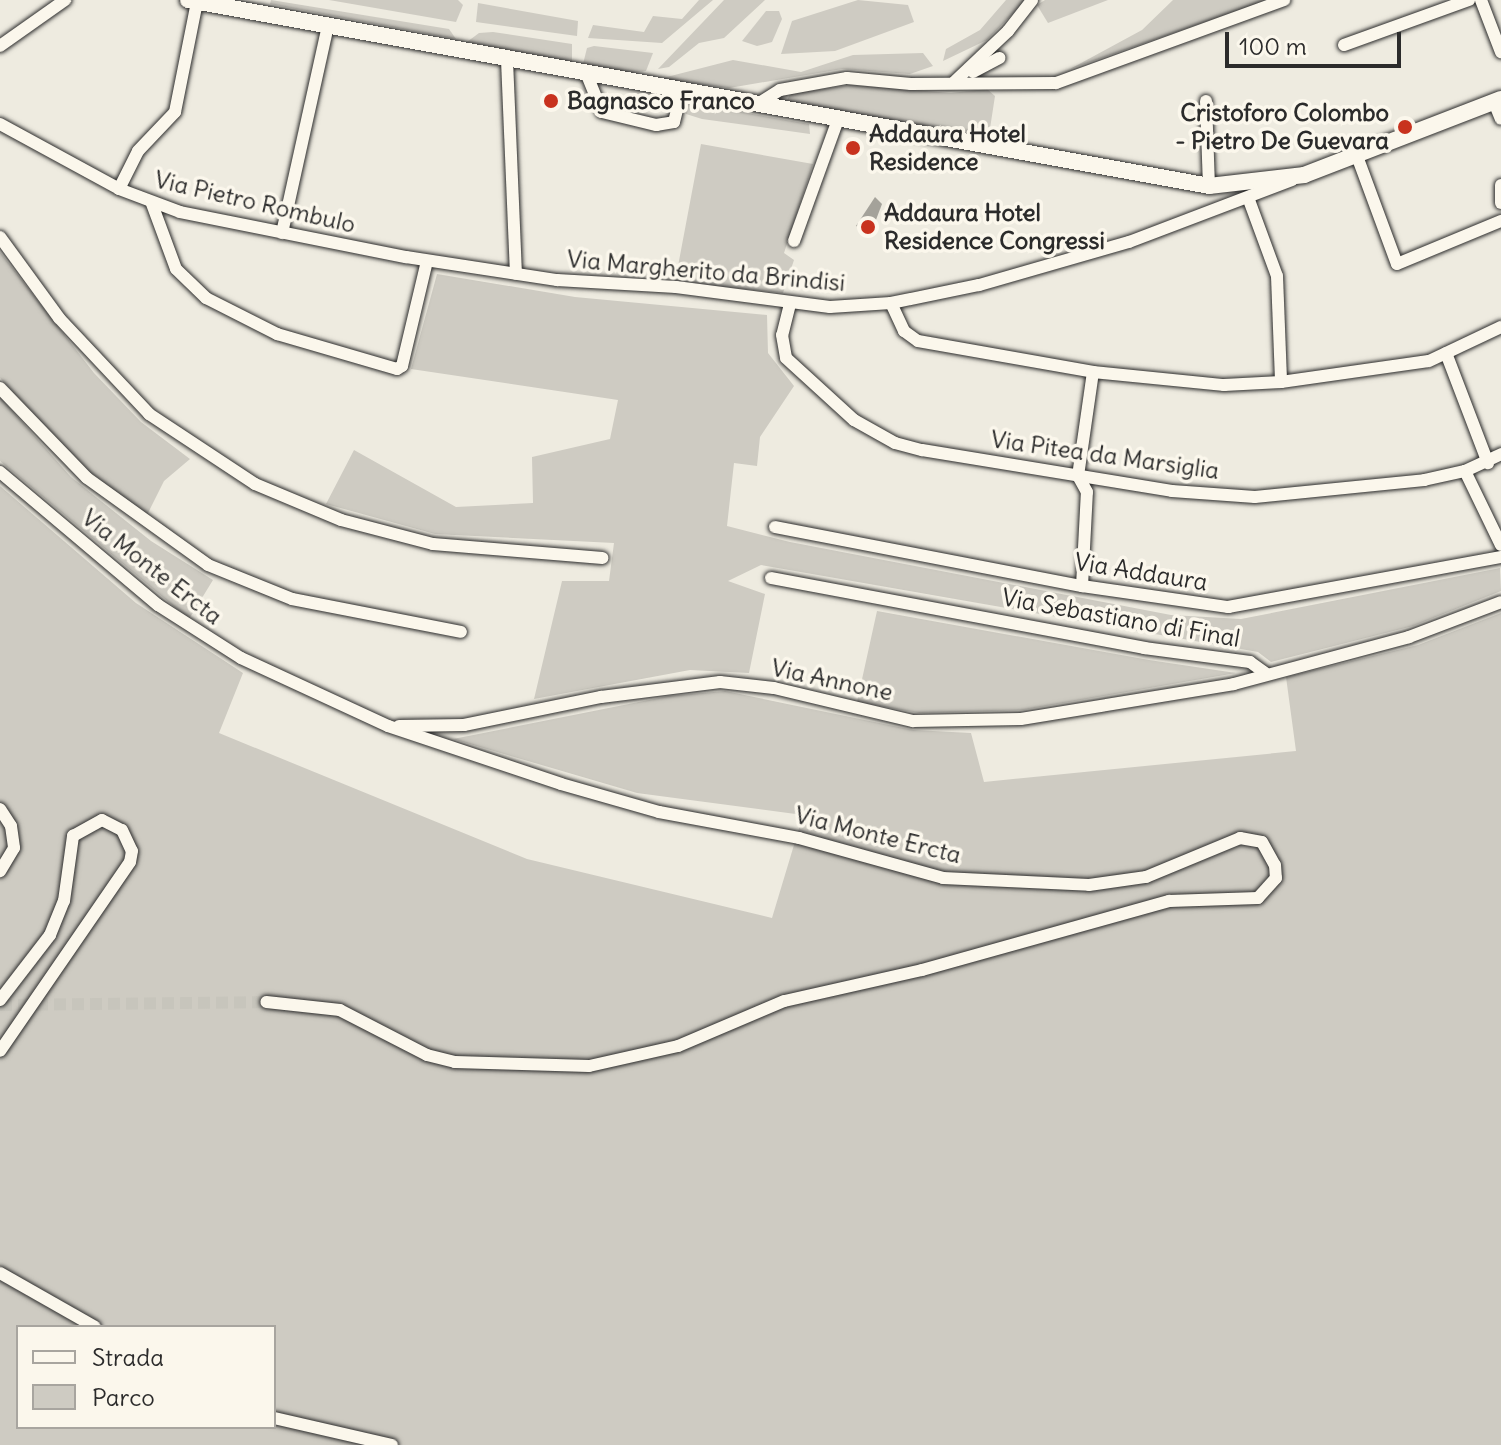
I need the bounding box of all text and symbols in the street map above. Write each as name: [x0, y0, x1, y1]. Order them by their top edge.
scale bar: [1229, 16, 1405, 66]
text: 100 m: [1239, 31, 1307, 61]
place label: Bagnasco Franco: [567, 87, 755, 115]
marker: Bagnasco Franco: [542, 92, 560, 110]
place label: Cristoforo Colombo - Pietro De Guevara: [1175, 99, 1389, 155]
marker: Cristoforo Colombo - Pietro De Guevara: [1396, 118, 1414, 136]
place label: Addaura Hotel Residence: [869, 120, 1026, 176]
marker: Addaura Hotel Residence: [844, 139, 862, 157]
street label: Via Pietro Rombulo: [152, 165, 358, 239]
place label: Addaura Hotel Residence Congressi: [884, 199, 1105, 255]
marker: Addaura Hotel Residence Congressi: [859, 218, 877, 236]
street label: Via Margherito da Brindisi: [566, 244, 846, 298]
street label: Via Pitea da Marsiglia: [989, 425, 1221, 485]
street label: Via Monte Ercta: [76, 503, 228, 631]
street label: Via Addaura: [1072, 547, 1210, 597]
street label: Via Sebastiano di Final: [1000, 583, 1242, 653]
street label: Via Annone: [769, 653, 895, 707]
street label: Via Monte Ercta: [792, 800, 964, 870]
legend: [16, 1325, 276, 1429]
text: Strada: [92, 1342, 164, 1372]
text: Parco: [92, 1382, 155, 1412]

